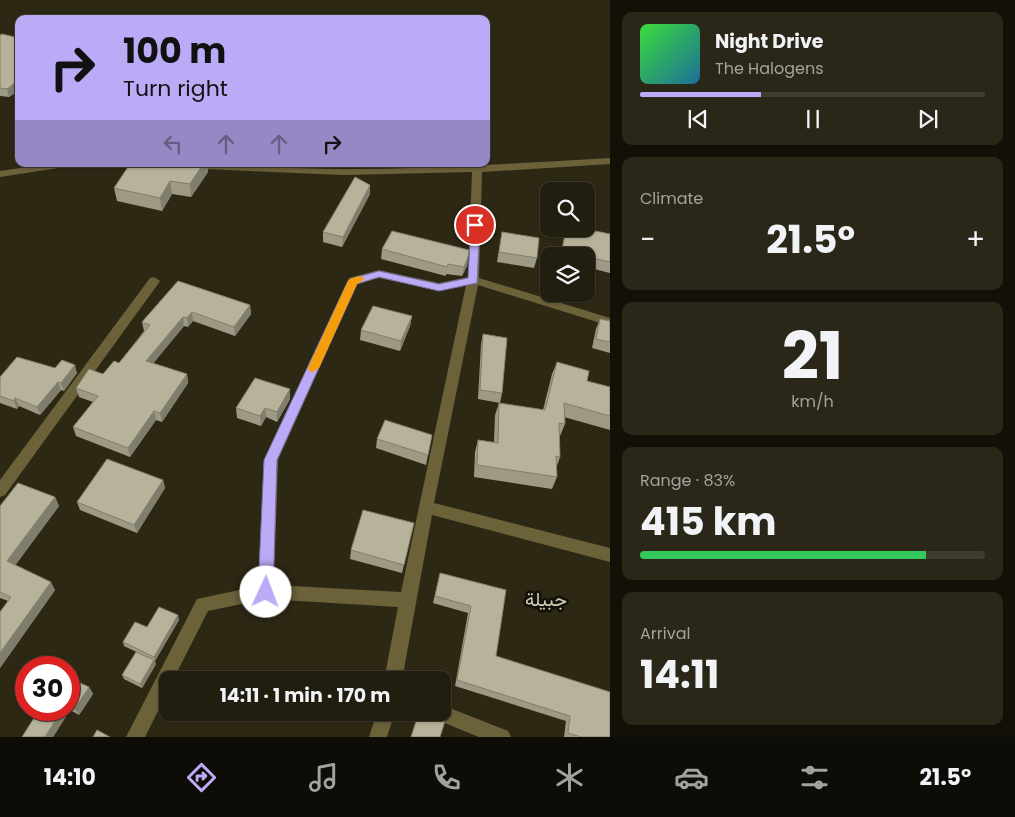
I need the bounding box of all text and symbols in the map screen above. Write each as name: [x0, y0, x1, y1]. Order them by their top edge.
text: 100 m: [123, 26, 226, 75]
text: Night Drive: [715, 28, 824, 55]
icon: right: [40, 35, 105, 100]
text: The Halogens: [715, 57, 823, 80]
text: Turn right: [123, 73, 228, 104]
icon: previous: [684, 105, 712, 133]
icon: pause: [799, 105, 827, 133]
icon: next: [914, 105, 942, 133]
icon: left: [159, 130, 187, 158]
icon: ahead: [212, 130, 240, 158]
icon: ahead: [265, 130, 293, 158]
icon: right: [318, 130, 346, 158]
map controls: [540, 182, 595, 302]
button: search: [540, 182, 595, 237]
text: Climate: [640, 187, 703, 210]
pin: [454, 204, 496, 246]
icon: arrive: [461, 211, 489, 239]
text: 21.5°: [766, 213, 855, 266]
text: −: [640, 220, 655, 259]
text: +: [966, 220, 985, 259]
button: layers: [540, 247, 595, 302]
text: 21: [782, 311, 843, 402]
text: km/h: [791, 390, 834, 413]
text: Range · 83%: [640, 469, 735, 492]
text: 415 km: [640, 495, 777, 548]
position arrow: [239, 565, 291, 617]
district label: جبيلة: [525, 586, 567, 613]
text: Arrival: [640, 622, 690, 645]
text: 14:11: [640, 648, 719, 701]
speed limit sign: 30: [15, 656, 80, 721]
text: 14:11 · 1 min · 170 m: [220, 682, 390, 709]
icon: directions: [184, 760, 219, 795]
icon: music: [306, 760, 341, 795]
icon: phone: [429, 760, 464, 795]
icon: climate: [552, 760, 587, 795]
icon: car: [674, 760, 709, 795]
icon: filters: [797, 760, 832, 795]
text: 14:10: [44, 762, 96, 793]
text: 21.5°: [920, 762, 971, 793]

